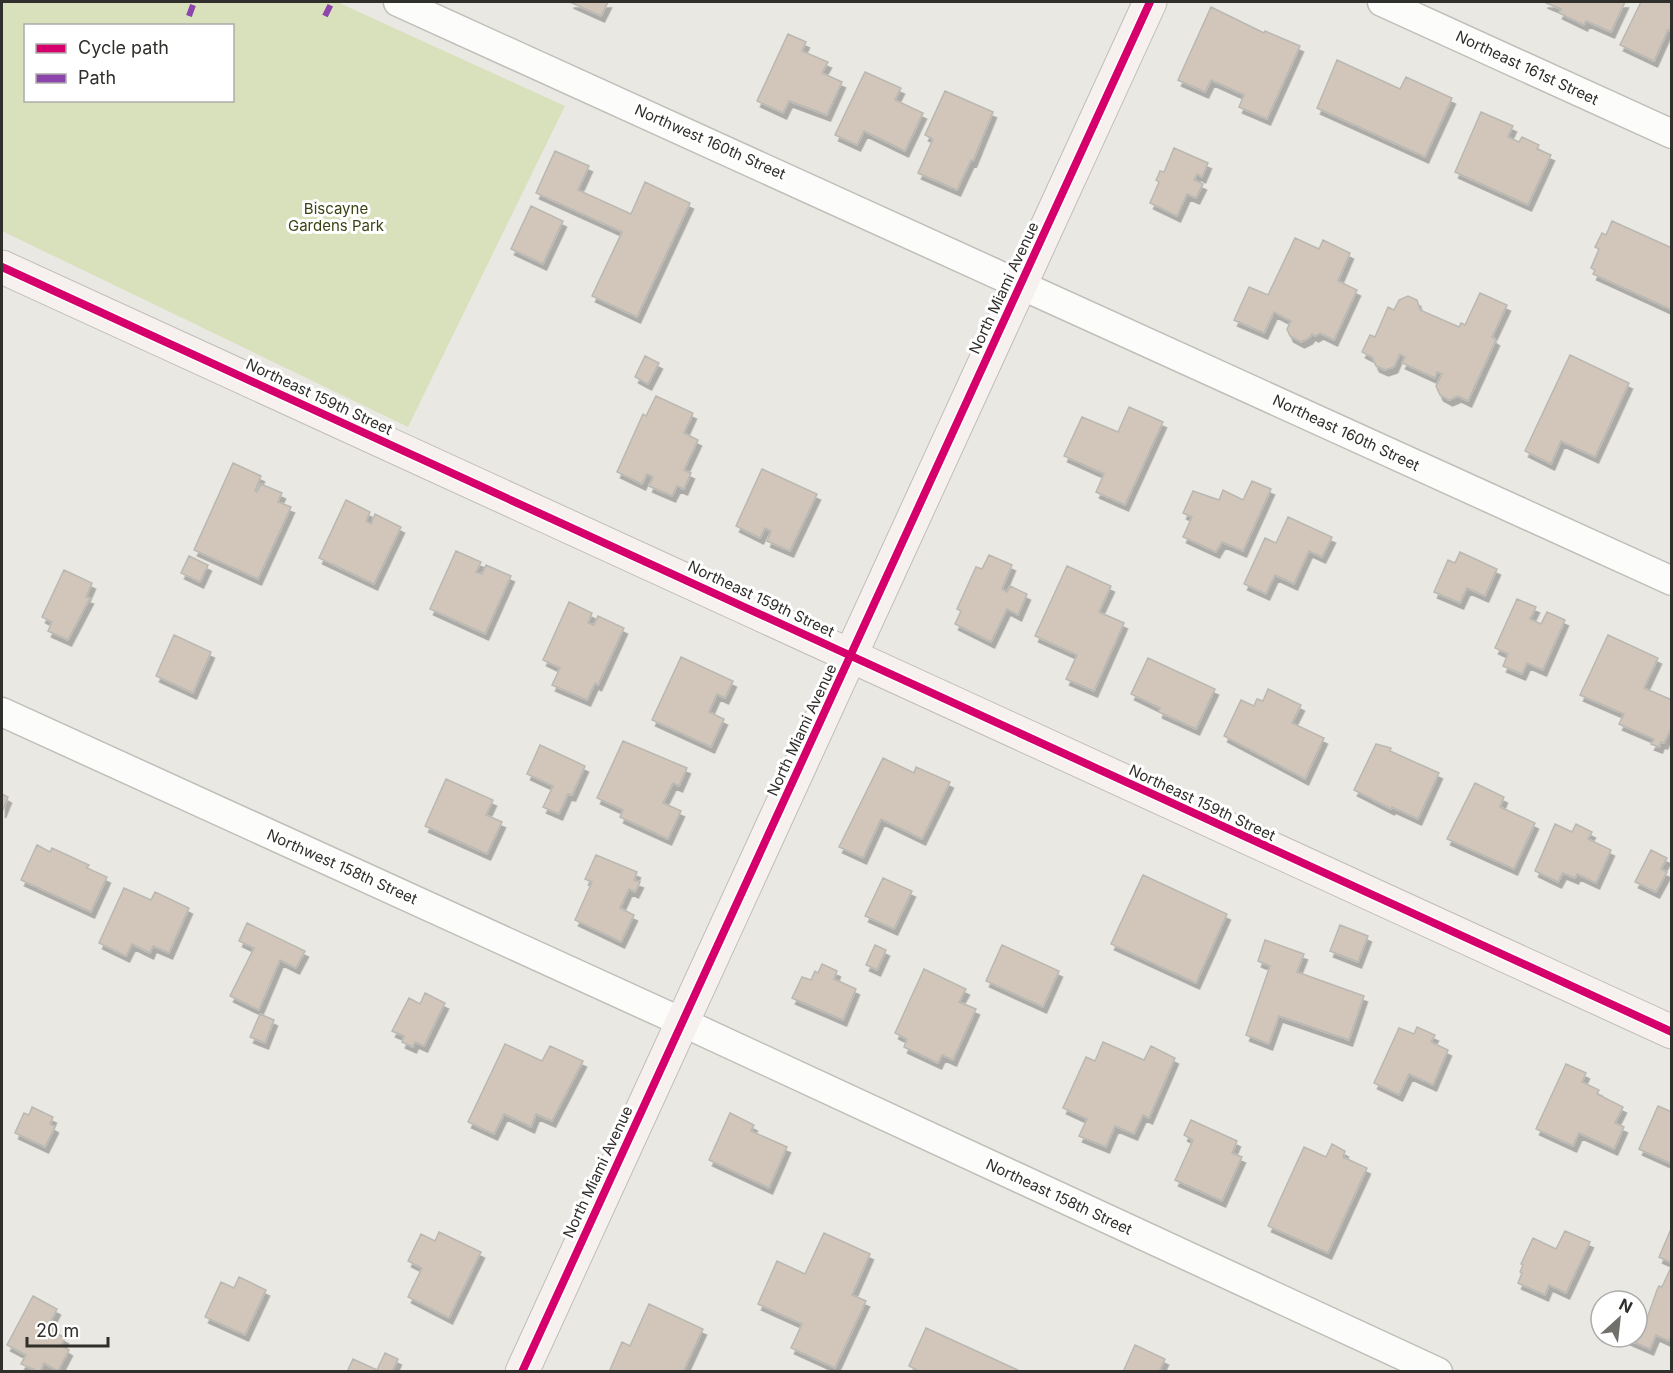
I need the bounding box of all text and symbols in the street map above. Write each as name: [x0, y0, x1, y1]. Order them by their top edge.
legend: [24, 24, 234, 102]
street label: Northeast 161st Street: [1453, 26, 1602, 109]
text: Cycle path: [78, 37, 169, 58]
text: Path: [78, 67, 116, 88]
street label: Northwest 160th Street: [632, 100, 789, 183]
park label: Biscayne Gardens Park: [288, 199, 385, 235]
street label: North Miami Avenue: [965, 219, 1042, 357]
street label: Northeast 159th Street: [243, 354, 396, 439]
street label: Northeast 160th Street: [1270, 390, 1423, 475]
street label: Northeast 159th Street: [685, 556, 838, 641]
street label: North Miami Avenue: [763, 661, 840, 799]
street label: Northeast 159th Street: [1126, 760, 1279, 845]
street label: Northwest 158th Street: [264, 825, 420, 908]
street label: North Miami Avenue: [559, 1103, 636, 1241]
street label: Northeast 158th Street: [983, 1154, 1135, 1239]
north arrow: [1589, 1289, 1649, 1349]
text: N: [1616, 1294, 1636, 1317]
scale bar: [27, 1310, 108, 1348]
text: 20 m: [36, 1320, 79, 1341]

